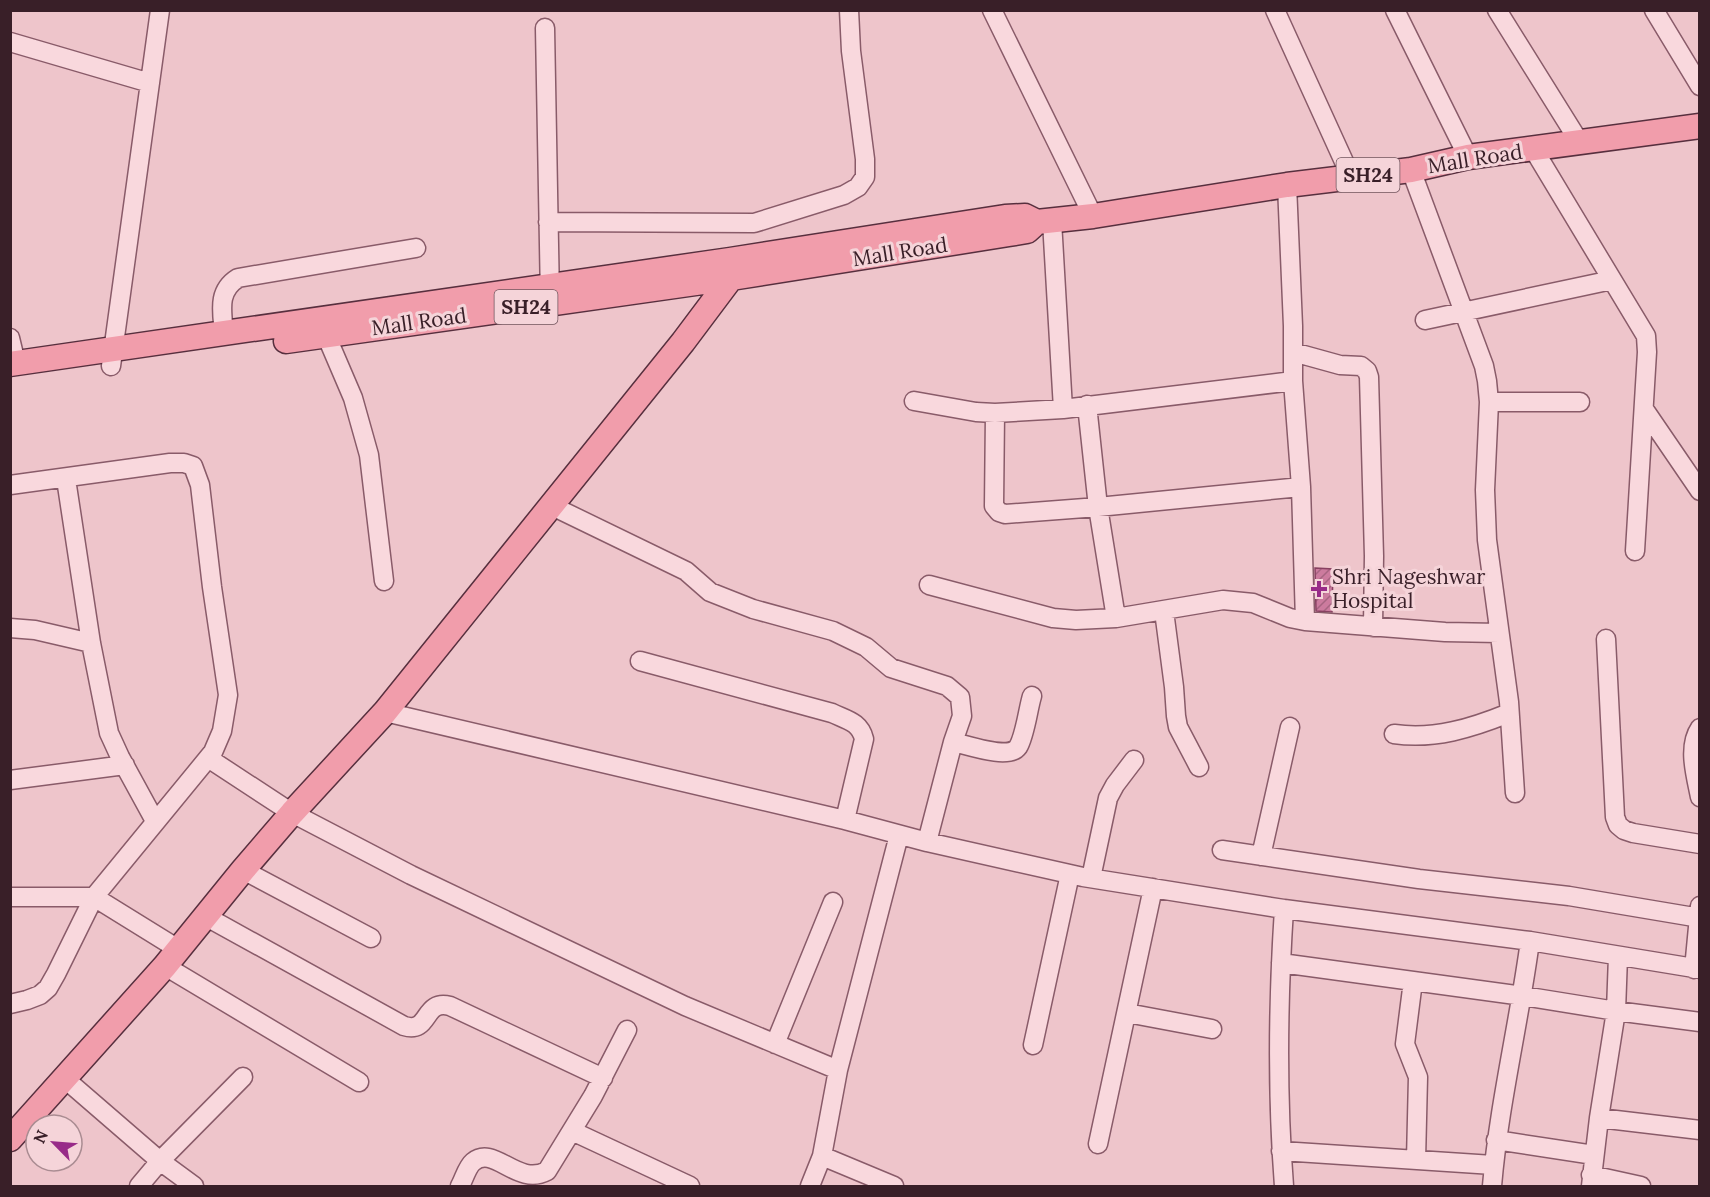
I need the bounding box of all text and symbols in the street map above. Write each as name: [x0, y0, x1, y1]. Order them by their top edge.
street label: Mall Road: [1426, 138, 1524, 179]
road number: SH24: [1336, 158, 1400, 192]
street label: Mall Road: [851, 231, 949, 272]
road number: SH24: [494, 290, 558, 324]
street label: Mall Road: [370, 301, 468, 342]
place label: Shri Nageshwar Hospital: [1332, 563, 1485, 614]
marker: Shri Nageshwar Hospital: [1310, 580, 1328, 598]
north arrow: [24, 1113, 84, 1173]
text: N: [29, 1127, 52, 1146]

